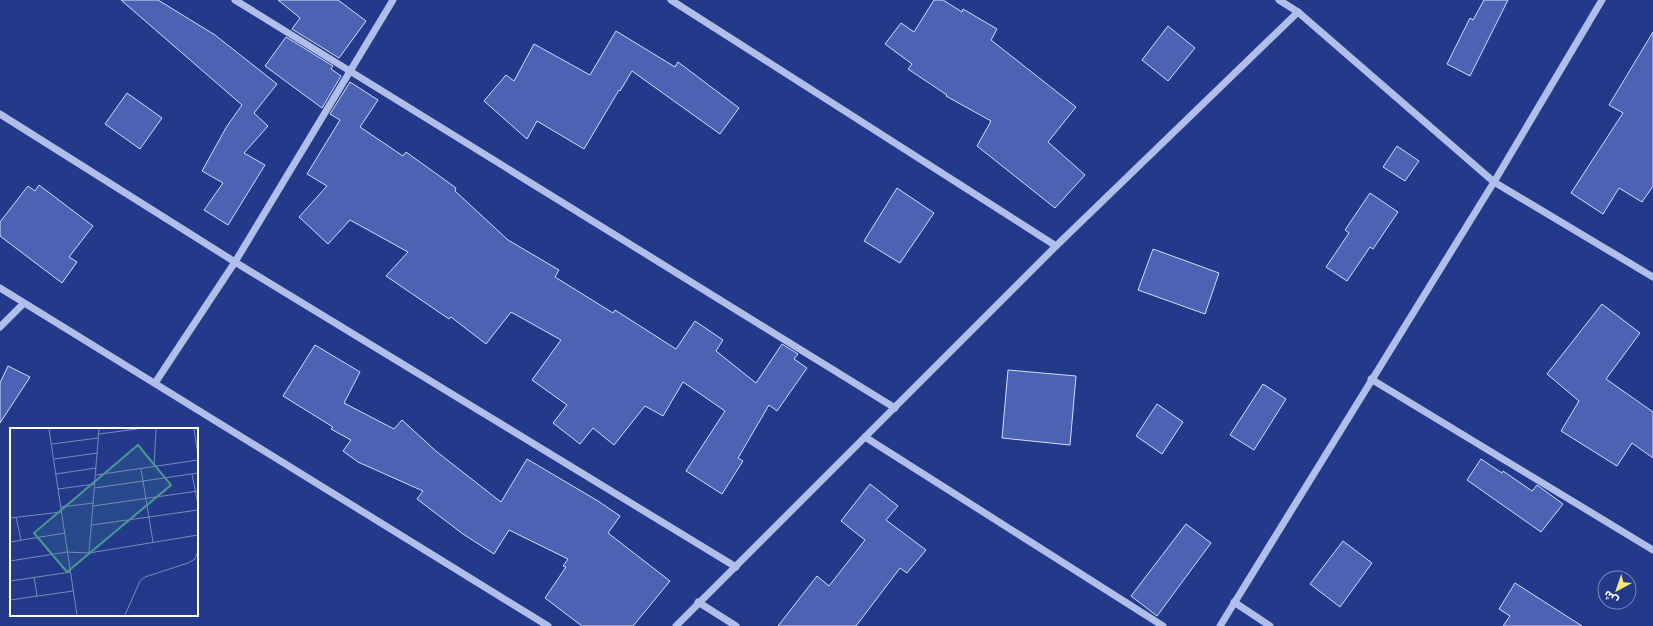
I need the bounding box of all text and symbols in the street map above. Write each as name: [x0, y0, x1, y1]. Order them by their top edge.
inset map: [10, 428, 198, 616]
north arrow: [1597, 570, 1637, 610]
text: ش: [1600, 587, 1621, 608]

